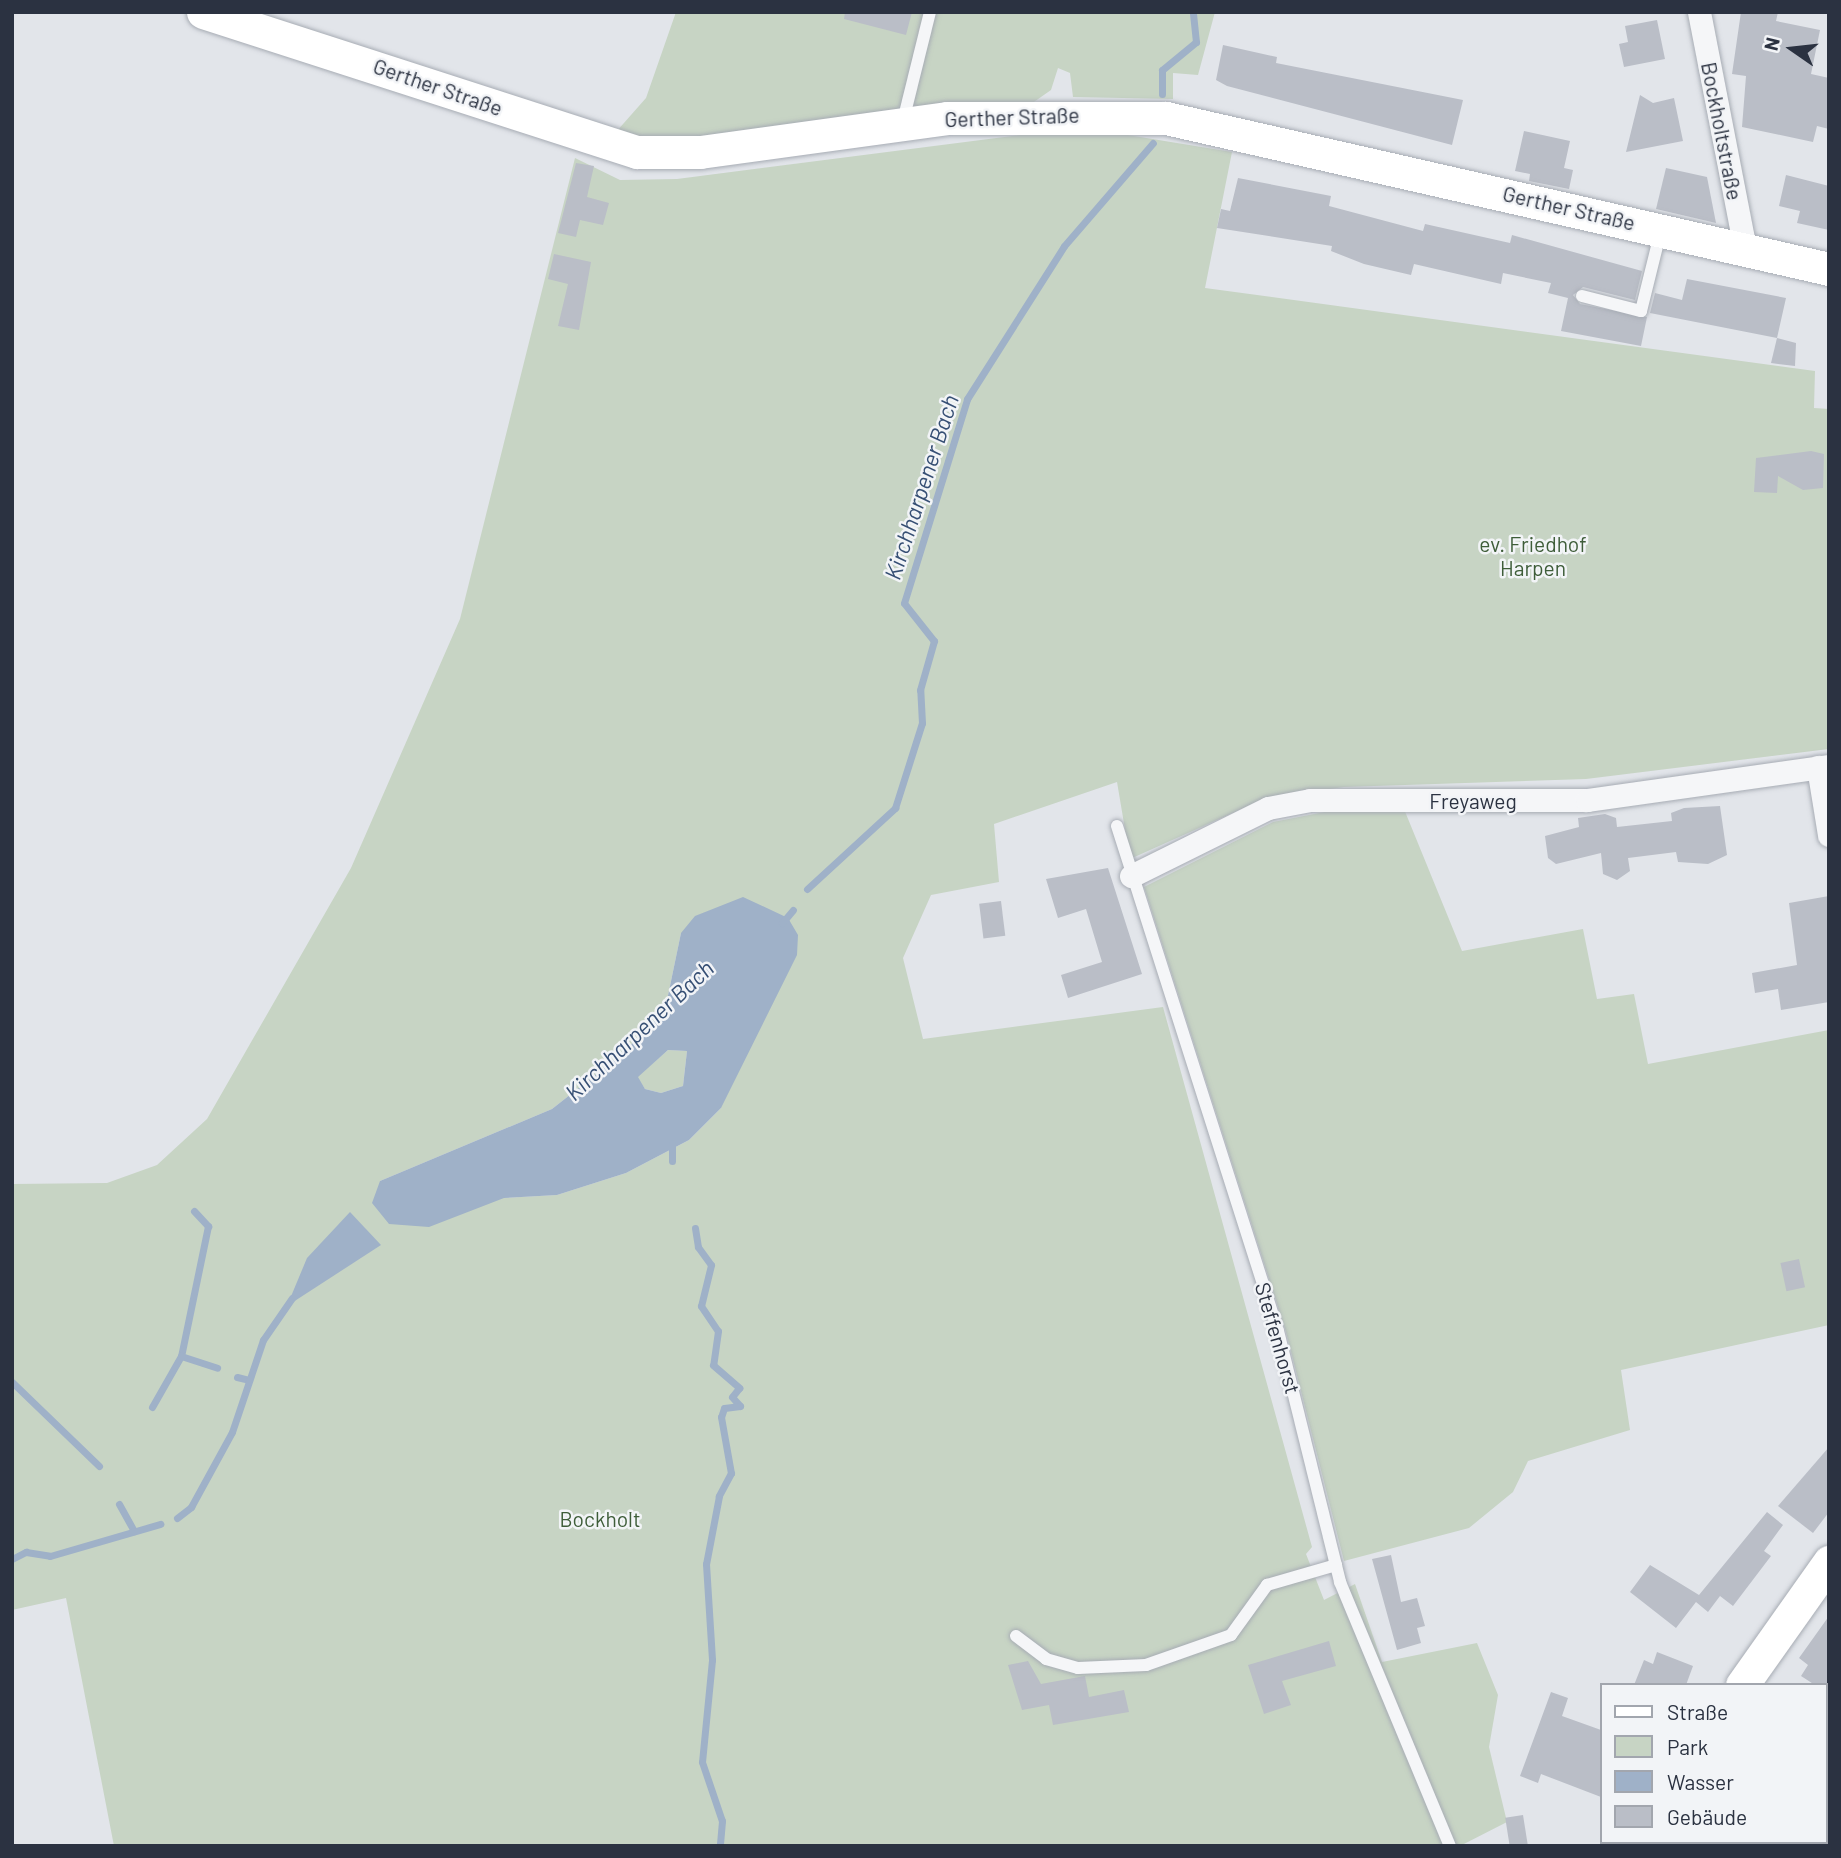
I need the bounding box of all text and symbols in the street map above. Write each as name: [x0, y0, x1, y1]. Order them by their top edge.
north arrow: [1757, 14, 1827, 84]
text: N: [1758, 35, 1784, 53]
street label: Gerther Straße: [370, 53, 506, 121]
street label: Bockholtstraße: [1696, 60, 1748, 202]
street label: Gerther Straße: [944, 102, 1080, 132]
street label: Gerther Straße: [1500, 181, 1638, 235]
water label: Kirchharpener Bach: [878, 391, 964, 583]
park label: ev. Friedhof Harpen: [1479, 531, 1587, 581]
street label: Freyaweg: [1429, 788, 1517, 814]
water label: Kirchharpener Bach: [559, 954, 719, 1106]
street label: Steffenhorst: [1250, 1279, 1306, 1397]
park label: Bockholt: [559, 1506, 641, 1532]
legend: [1600, 1683, 1827, 1844]
text: Straße: [1667, 1699, 1728, 1724]
text: Park: [1667, 1734, 1708, 1759]
text: Wasser: [1667, 1769, 1734, 1794]
text: Gebäude: [1667, 1804, 1747, 1829]

